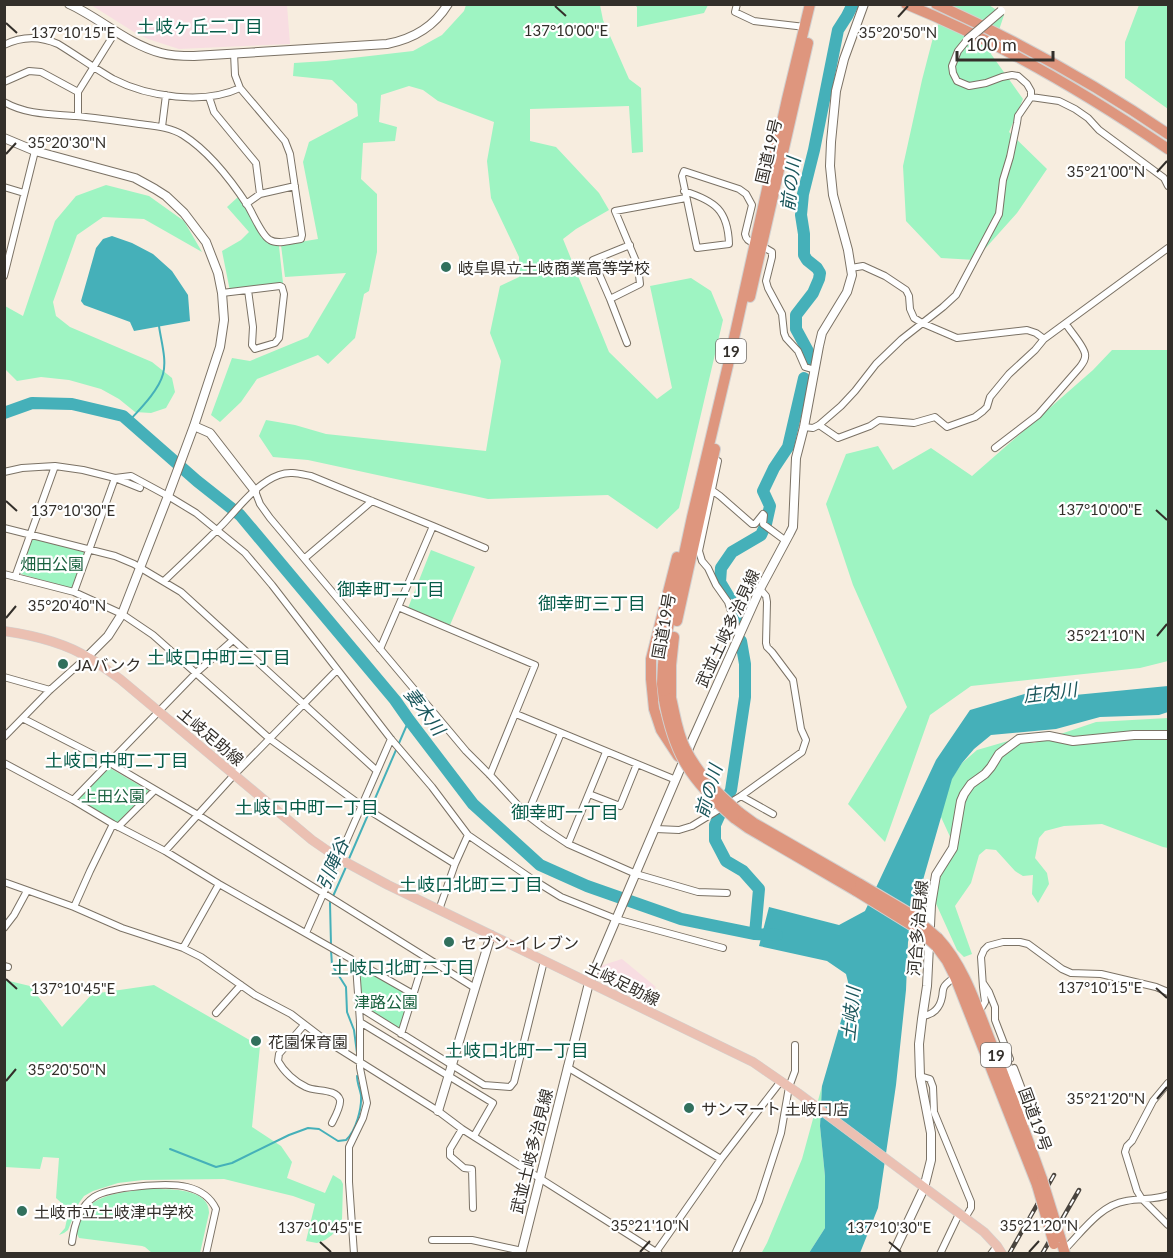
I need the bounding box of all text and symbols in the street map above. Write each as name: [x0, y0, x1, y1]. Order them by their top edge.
district label: 土岐ヶ丘二丁目: [137, 15, 263, 37]
text: 137°10'00"E: [524, 21, 608, 39]
text: 137°10'15"E: [31, 23, 115, 41]
text: 35°20'50"N: [859, 23, 937, 41]
scale bar: [957, 24, 1053, 62]
text: 100 m: [966, 33, 1017, 55]
street label: 国道19号: [751, 116, 785, 186]
text: 35°20'30"N: [28, 133, 106, 151]
water label: 前の川: [776, 154, 804, 212]
text: 35°21'00"N: [1067, 162, 1145, 180]
place label: 岐阜県立土岐商業高等学校: [458, 258, 650, 277]
marker: 岐阜県立土岐商業高等学校: [439, 260, 453, 274]
road number: 19: [716, 339, 746, 363]
text: 137°10'00"E: [1058, 500, 1142, 518]
text: 137°10'30"E: [31, 501, 115, 519]
park label: 畑田公園: [20, 554, 84, 573]
street label: 武並土岐多治見線: [691, 566, 763, 690]
district label: 御幸町二丁目: [337, 578, 445, 600]
district label: 御幸町三丁目: [538, 592, 646, 614]
street label: 国道19号: [648, 592, 678, 660]
text: 35°20'40"N: [28, 596, 106, 614]
text: 35°21'10"N: [1067, 626, 1145, 644]
district label: 土岐口中町三丁目: [147, 646, 291, 668]
place label: JAバンク: [75, 655, 141, 674]
marker: JAバンク: [56, 657, 70, 671]
water label: 庄内川: [1022, 678, 1080, 706]
water label: 妻木川: [400, 683, 451, 741]
street label: 土岐足助線: [174, 703, 248, 769]
district label: 土岐口中町二丁目: [45, 749, 189, 771]
water label: 前の川: [690, 760, 727, 820]
park label: 上田公園: [81, 786, 145, 805]
district label: 土岐口中町一丁目: [235, 796, 379, 818]
district label: 御幸町一丁目: [511, 801, 619, 823]
water label: 引陣谷: [311, 833, 353, 893]
district label: 土岐口北町三丁目: [399, 873, 543, 895]
street label: 河合多治見線: [903, 879, 931, 977]
place label: セブン-イレブン: [461, 933, 579, 952]
marker: セブン-イレブン: [442, 935, 456, 949]
district label: 土岐口北町二丁目: [331, 956, 475, 978]
street label: 土岐足助線: [583, 957, 663, 1009]
text: 137°10'15"E: [1058, 978, 1142, 996]
text: 137°10'45"E: [31, 979, 115, 997]
water label: 土岐川: [836, 984, 864, 1042]
park label: 津路公園: [354, 992, 418, 1011]
place label: 花園保育園: [268, 1032, 348, 1051]
marker: 花園保育園: [249, 1034, 263, 1048]
district label: 土岐口北町一丁目: [445, 1039, 589, 1061]
road number: 19: [981, 1043, 1011, 1067]
text: 35°20'50"N: [28, 1060, 106, 1078]
street label: 国道19号: [1016, 1084, 1056, 1154]
street label: 武並土岐多治見線: [506, 1087, 556, 1215]
text: 35°21'20"N: [1067, 1089, 1145, 1107]
place label: サンマート 土岐口店: [701, 1099, 849, 1118]
marker: サンマート 土岐口店: [682, 1101, 696, 1115]
place label: 土岐市立土岐津中学校: [34, 1202, 194, 1221]
marker: 土岐市立土岐津中学校: [15, 1204, 29, 1218]
text: 35°21'10"N: [611, 1216, 689, 1234]
text: 35°21'20"N: [1000, 1216, 1078, 1234]
text: 137°10'45"E: [278, 1218, 362, 1236]
text: 137°10'30"E: [847, 1218, 931, 1236]

